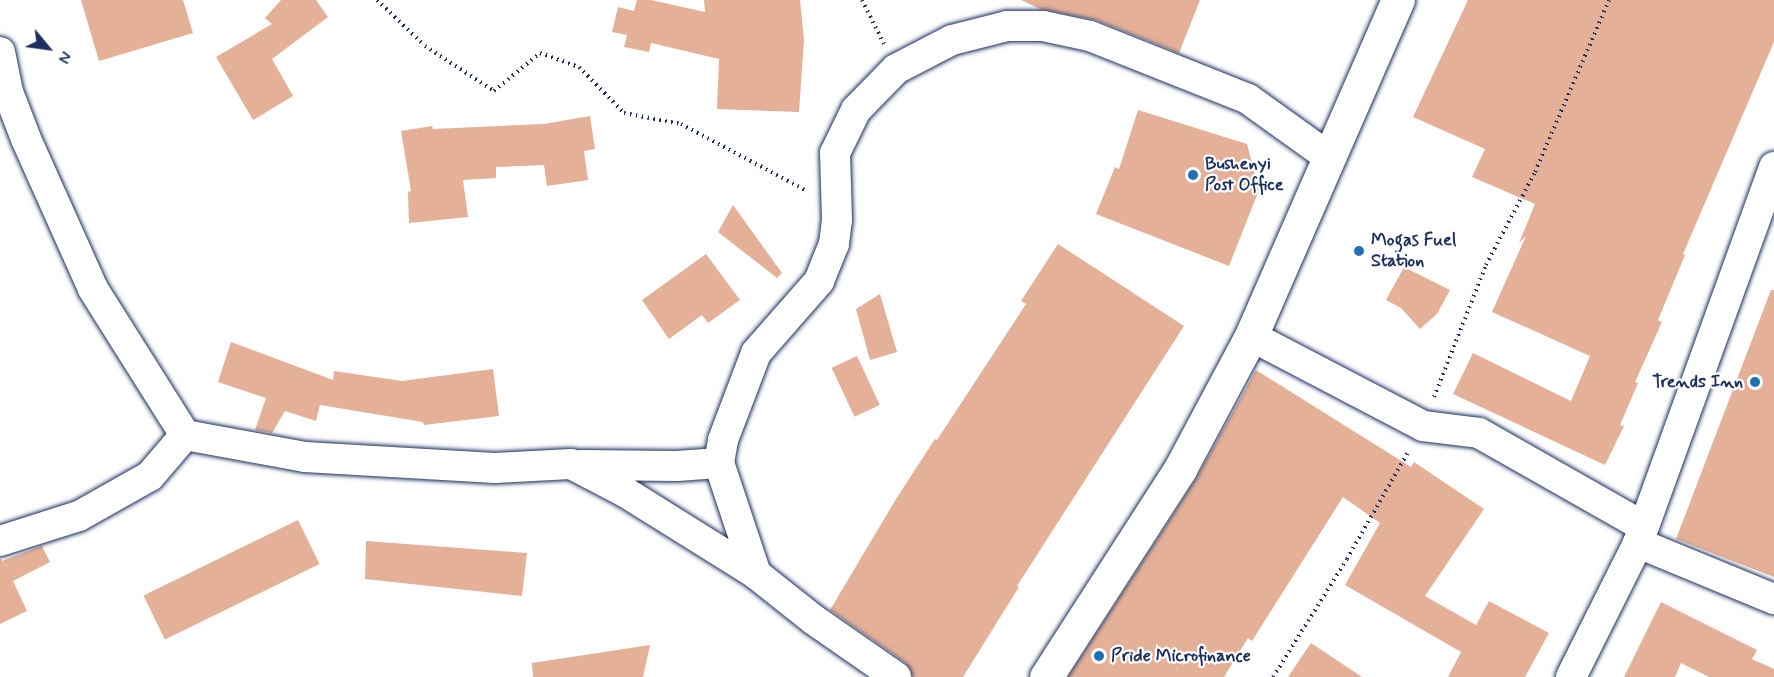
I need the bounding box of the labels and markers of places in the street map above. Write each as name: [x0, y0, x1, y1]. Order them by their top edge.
place label: Bushenyi Post Office: [1205, 154, 1284, 196]
marker: Bushenyi Post Office: [1186, 168, 1200, 182]
place label: Mogas Fuel Station: [1371, 230, 1454, 272]
marker: Mogas Fuel Station: [1352, 244, 1366, 258]
place label: Trends Inn: [1656, 371, 1743, 393]
marker: Trends Inn: [1748, 375, 1762, 389]
place label: Pride Microfinance: [1111, 645, 1251, 667]
marker: Pride Microfinance: [1092, 649, 1106, 663]

